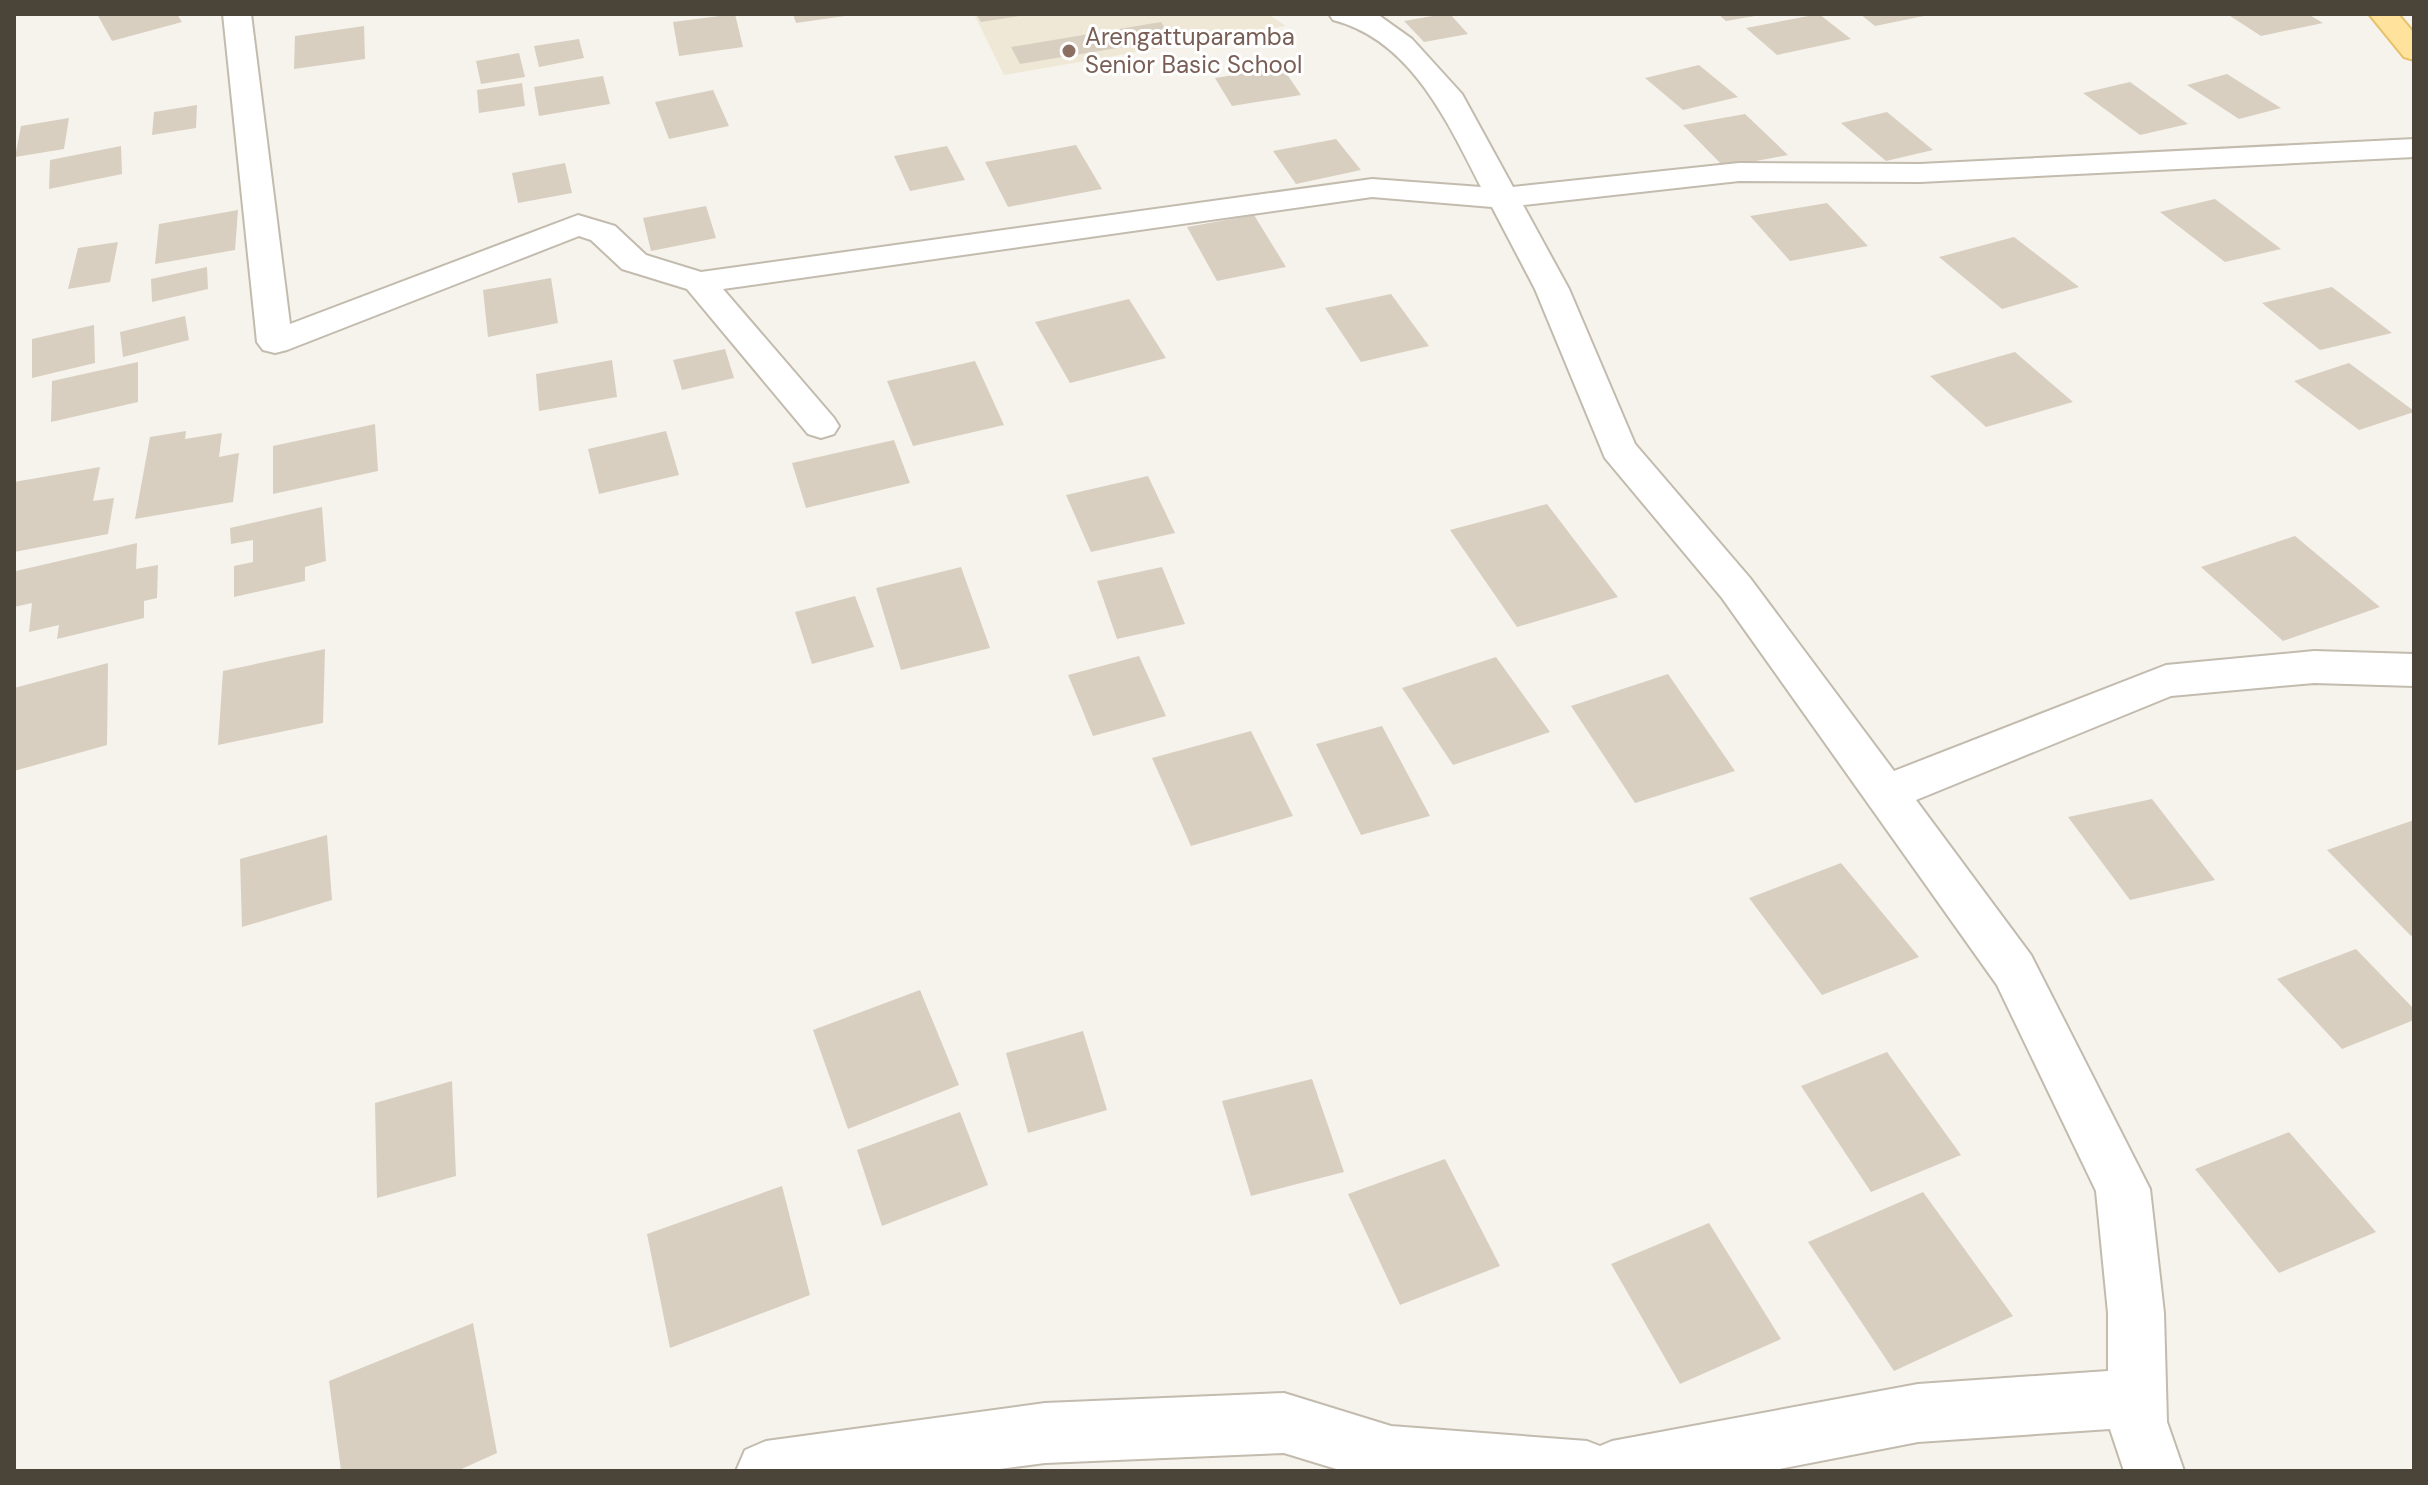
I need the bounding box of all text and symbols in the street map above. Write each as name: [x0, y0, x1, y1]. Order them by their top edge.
place label: Arengattuparamba Senior Basic School: [1085, 21, 1302, 80]
marker: Arengattuparamba Senior Basic School: [1060, 42, 1078, 60]

